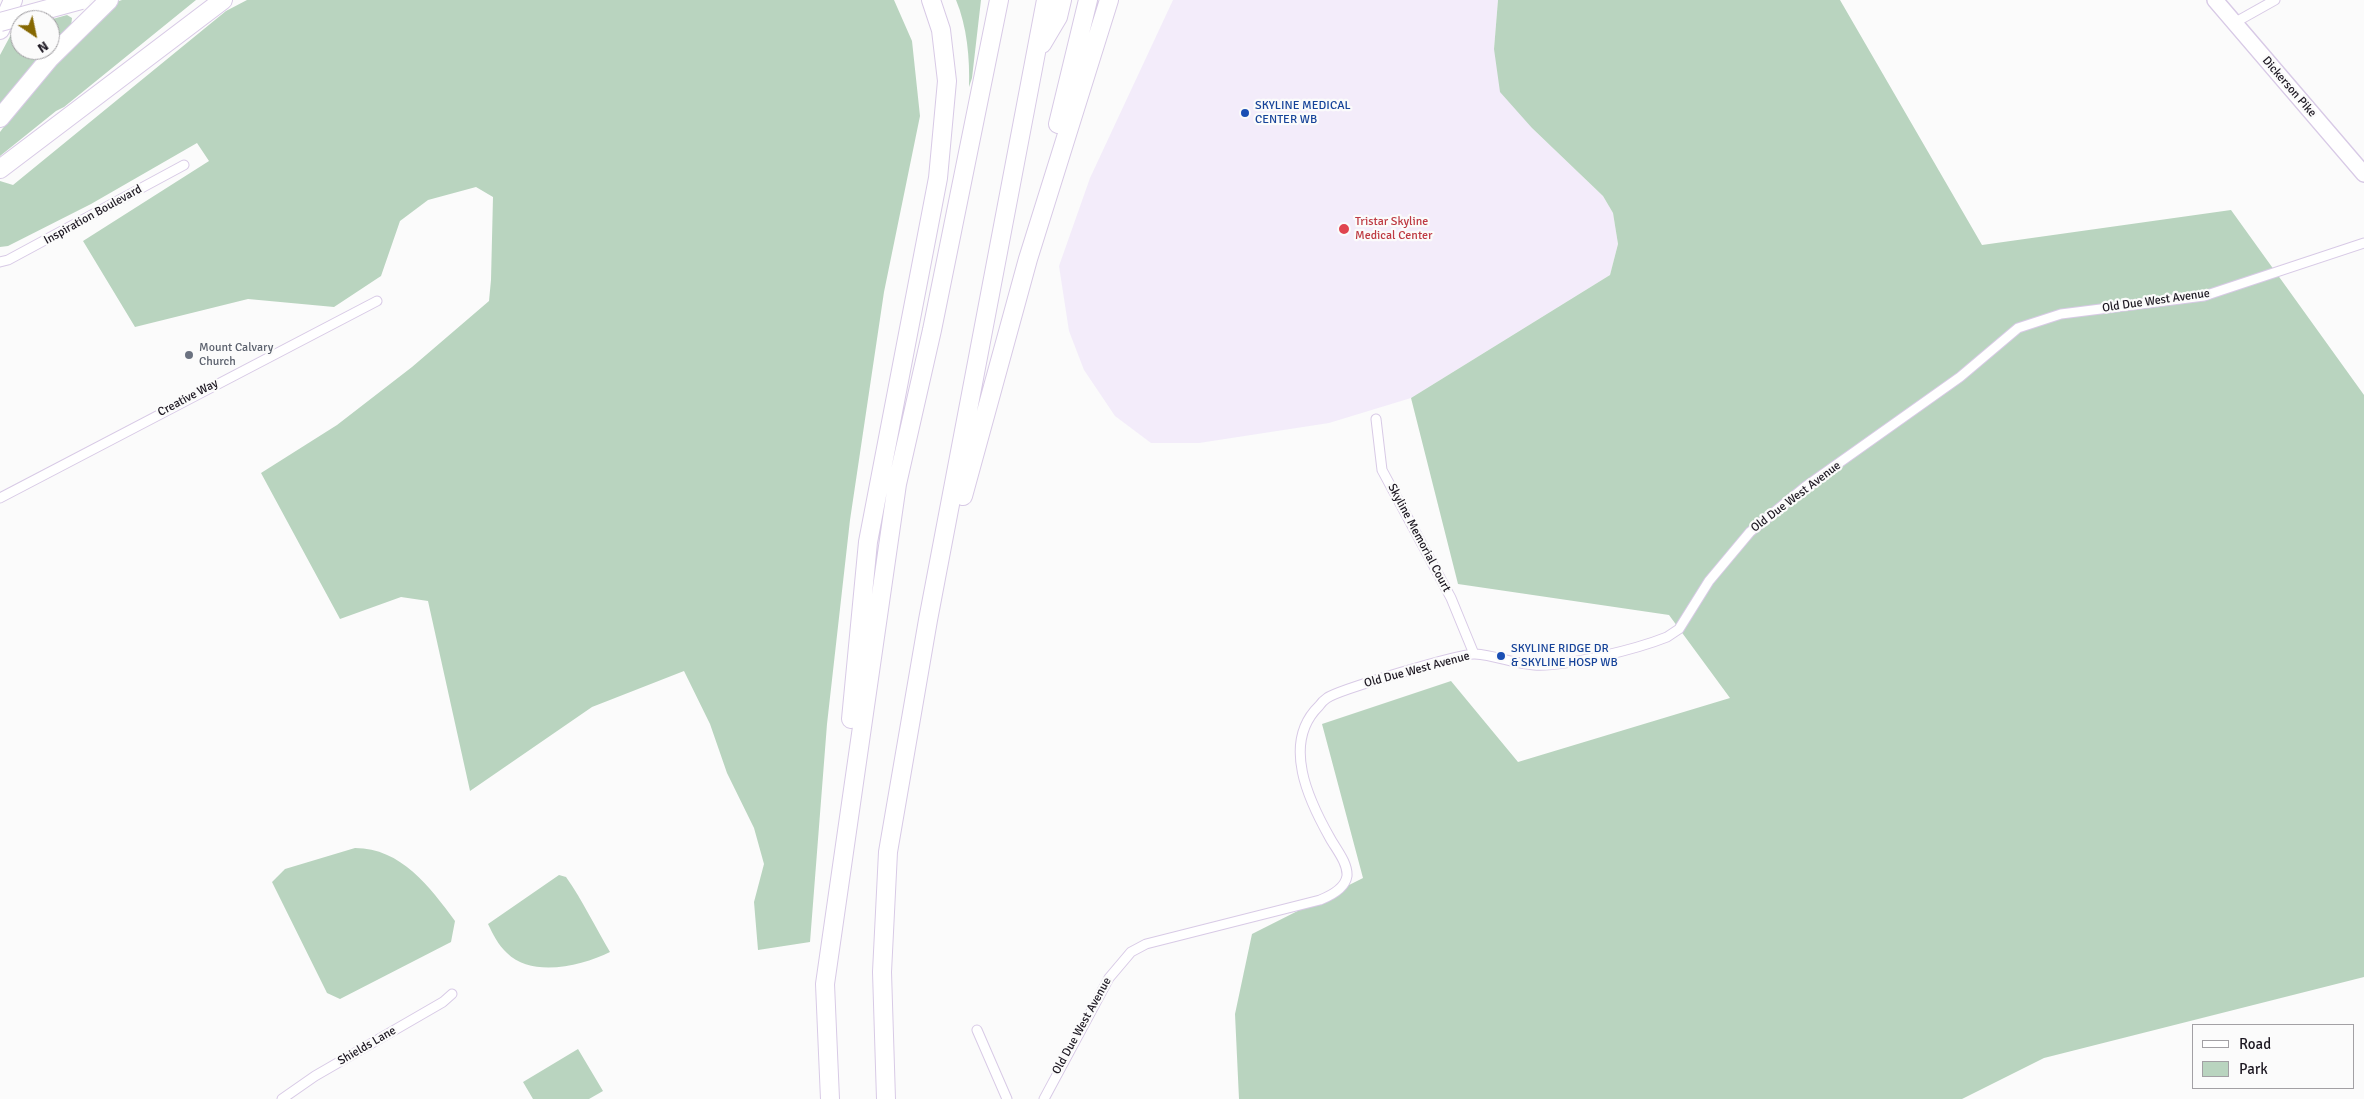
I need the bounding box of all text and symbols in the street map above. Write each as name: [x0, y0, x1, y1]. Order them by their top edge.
north arrow: [10, 10, 60, 60]
text: N: [34, 37, 52, 57]
street label: Dickerson Pike: [2259, 54, 2319, 120]
place label: SKYLINE MEDICAL CENTER WB: [1255, 99, 1351, 127]
marker: SKYLINE MEDICAL CENTER WB: [1239, 107, 1251, 119]
street label: Inspiration Boulevard: [42, 182, 144, 248]
place label: Tristar Skyline Medical Center: [1355, 215, 1432, 243]
marker: Tristar Skyline Medical Center: [1337, 222, 1351, 236]
street label: Old Due West Avenue: [2101, 286, 2211, 316]
place label: Mount Calvary Church: [199, 341, 273, 369]
marker: Mount Calvary Church: [183, 349, 195, 361]
street label: Creative Way: [155, 376, 221, 420]
street label: Old Due West Avenue: [1748, 459, 1844, 535]
street label: Skyline Memorial Court: [1384, 481, 1454, 595]
place label: SKYLINE RIDGE DR & SKYLINE HOSP WB: [1511, 642, 1618, 670]
street label: Old Due West Avenue: [1363, 649, 1471, 691]
marker: SKYLINE RIDGE DR & SKYLINE HOSP WB: [1495, 650, 1507, 662]
street label: Old Due West Avenue: [1049, 975, 1115, 1077]
street label: Shields Lane: [335, 1024, 399, 1068]
legend: [2192, 1024, 2354, 1089]
text: Road: [2239, 1035, 2271, 1053]
text: Park: [2239, 1060, 2268, 1078]

